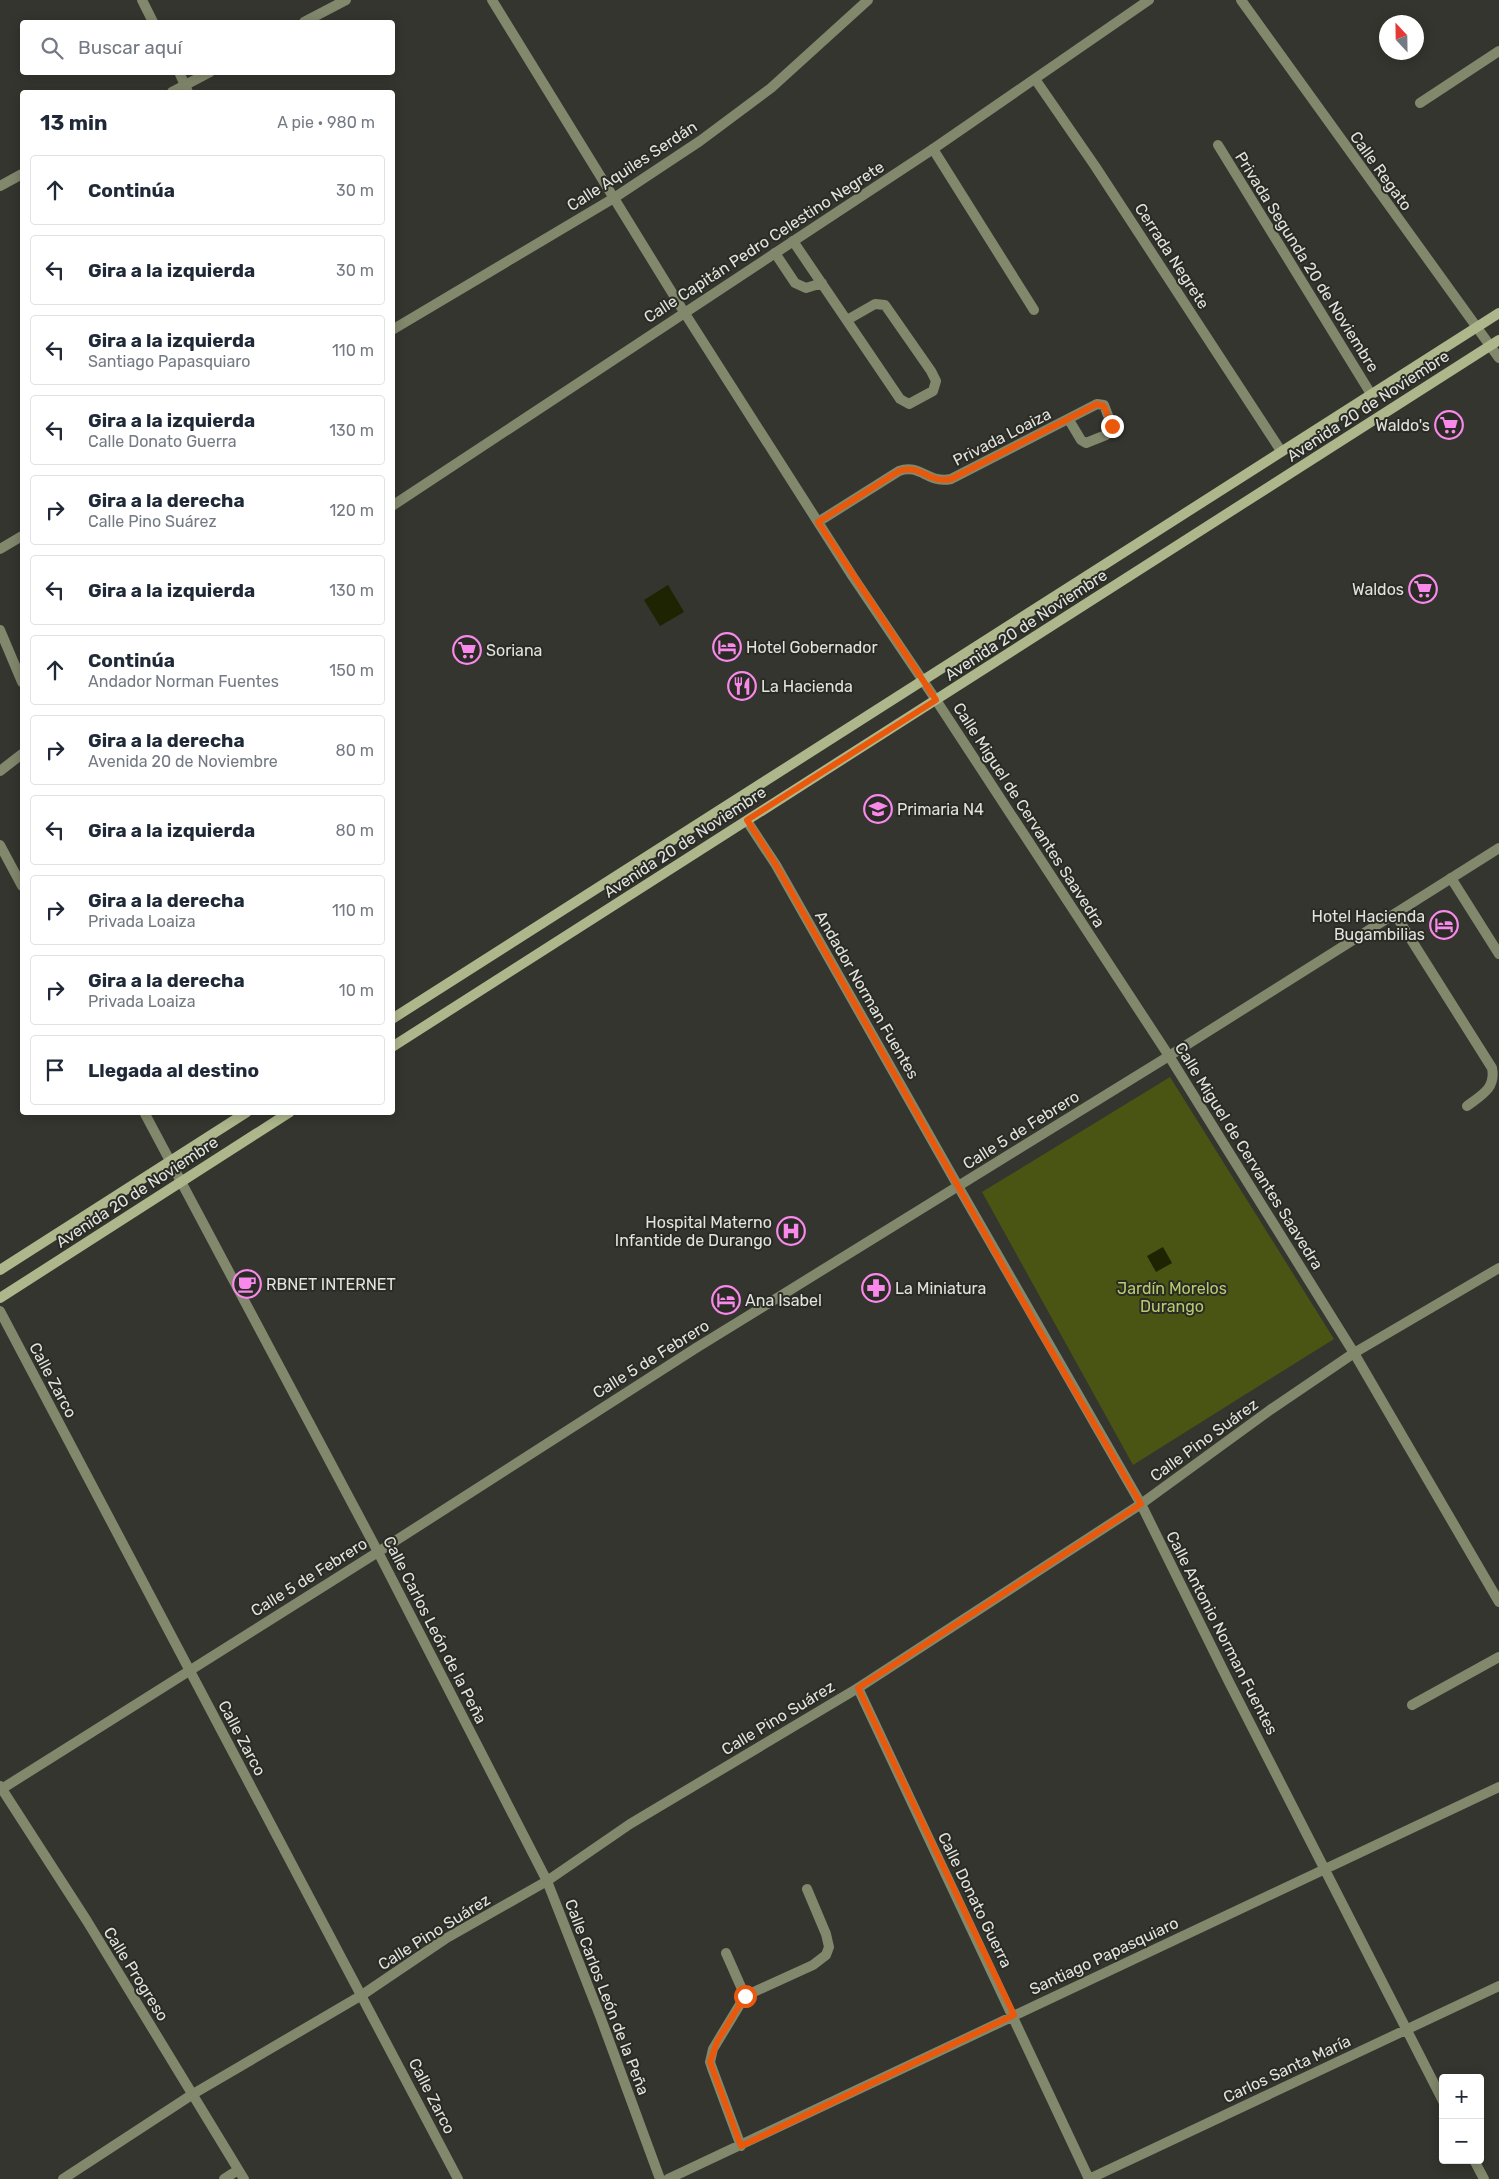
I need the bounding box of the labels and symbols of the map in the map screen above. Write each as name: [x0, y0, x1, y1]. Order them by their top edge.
north arrow: [1379, 15, 1424, 60]
street label: Calle Aquiles Serdán: [563, 117, 701, 215]
street label: Calle Regato: [1346, 128, 1416, 214]
street label: Privada Segunda 20 de Noviembre: [1231, 148, 1383, 376]
street label: Calle Capitán Pedro Celestino Negrete: [640, 157, 888, 327]
street label: Cerrada Negrete: [1131, 199, 1213, 313]
street label: Avenida 20 de Noviembre: [1283, 346, 1453, 466]
street label: Privada Loaiza: [950, 404, 1054, 470]
supermarket icon: Waldo's: [1434, 410, 1464, 440]
route end: [1101, 415, 1124, 438]
place label: Waldo's: [1375, 416, 1430, 435]
street label: Avenida 20 de Noviembre: [941, 565, 1111, 685]
supermarket icon: Waldos: [1408, 574, 1438, 604]
place label: Waldos: [1352, 580, 1404, 599]
hotel icon: Hotel Gobernador: [712, 632, 742, 662]
supermarket icon: Soriana: [452, 635, 482, 665]
place label: Hotel Gobernador: [746, 638, 878, 657]
place label: Soriana: [486, 641, 542, 660]
restaurant icon: La Hacienda: [727, 671, 757, 701]
place label: La Hacienda: [761, 677, 853, 696]
street label: Calle Miguel de Cervantes Saavedra: [949, 699, 1109, 931]
street label: Avenida 20 de Noviembre: [600, 782, 770, 902]
school or university icon: Primaria N4: [863, 794, 893, 824]
place label: Primaria N4: [897, 800, 984, 819]
place label: Hotel Hacienda Bugambilias: [1311, 907, 1425, 944]
street label: Andador Norman Fuentes: [811, 908, 923, 1082]
hotel icon: Hotel Hacienda Bugambilias: [1429, 910, 1459, 940]
street label: Calle Miguel de Cervantes Saavedra: [1171, 1039, 1327, 1273]
street label: Calle 5 de Febrero: [959, 1087, 1083, 1173]
street label: Avenida 20 de Noviembre: [52, 1132, 222, 1252]
place label: Hospital Materno Infantide de Durango: [615, 1213, 772, 1250]
hospital icon: Hospital Materno Infantide de Durango: [776, 1216, 806, 1246]
cafe icon: RBNET INTERNET: [232, 1269, 262, 1299]
pharmacy icon: La Miniatura: [861, 1273, 891, 1303]
place label: RBNET INTERNET: [266, 1275, 396, 1294]
place label: La Miniatura: [895, 1279, 986, 1298]
park label: Jardín Morelos Durango: [1117, 1279, 1227, 1316]
hotel icon: Ana Isabel: [711, 1285, 741, 1315]
place label: Ana Isabel: [745, 1291, 822, 1310]
street label: Calle 5 de Febrero: [589, 1316, 713, 1402]
street label: Calle Zarco: [25, 1339, 81, 1421]
street label: Calle Pino Suárez: [1146, 1395, 1262, 1485]
street label: Calle Antonio Norman Fuentes: [1162, 1528, 1282, 1738]
street label: Calle Carlos León de la Peña: [379, 1533, 491, 1727]
street label: Calle 5 de Febrero: [247, 1534, 371, 1620]
street label: Calle Pino Suárez: [718, 1677, 838, 1759]
street label: Calle Zarco: [214, 1697, 270, 1779]
street label: Calle Donato Guerra: [934, 1829, 1016, 1971]
street label: Calle Pino Suárez: [374, 1890, 494, 1974]
street label: Calle Carlos León de la Peña: [561, 1896, 653, 2098]
street label: Santiago Papasquiaro: [1026, 1913, 1182, 1999]
street label: Calle Progreso: [100, 1923, 172, 2025]
route start: [734, 1985, 757, 2008]
street label: Carlos Santa María: [1220, 2031, 1354, 2107]
street label: Calle Zarco: [405, 2055, 459, 2137]

